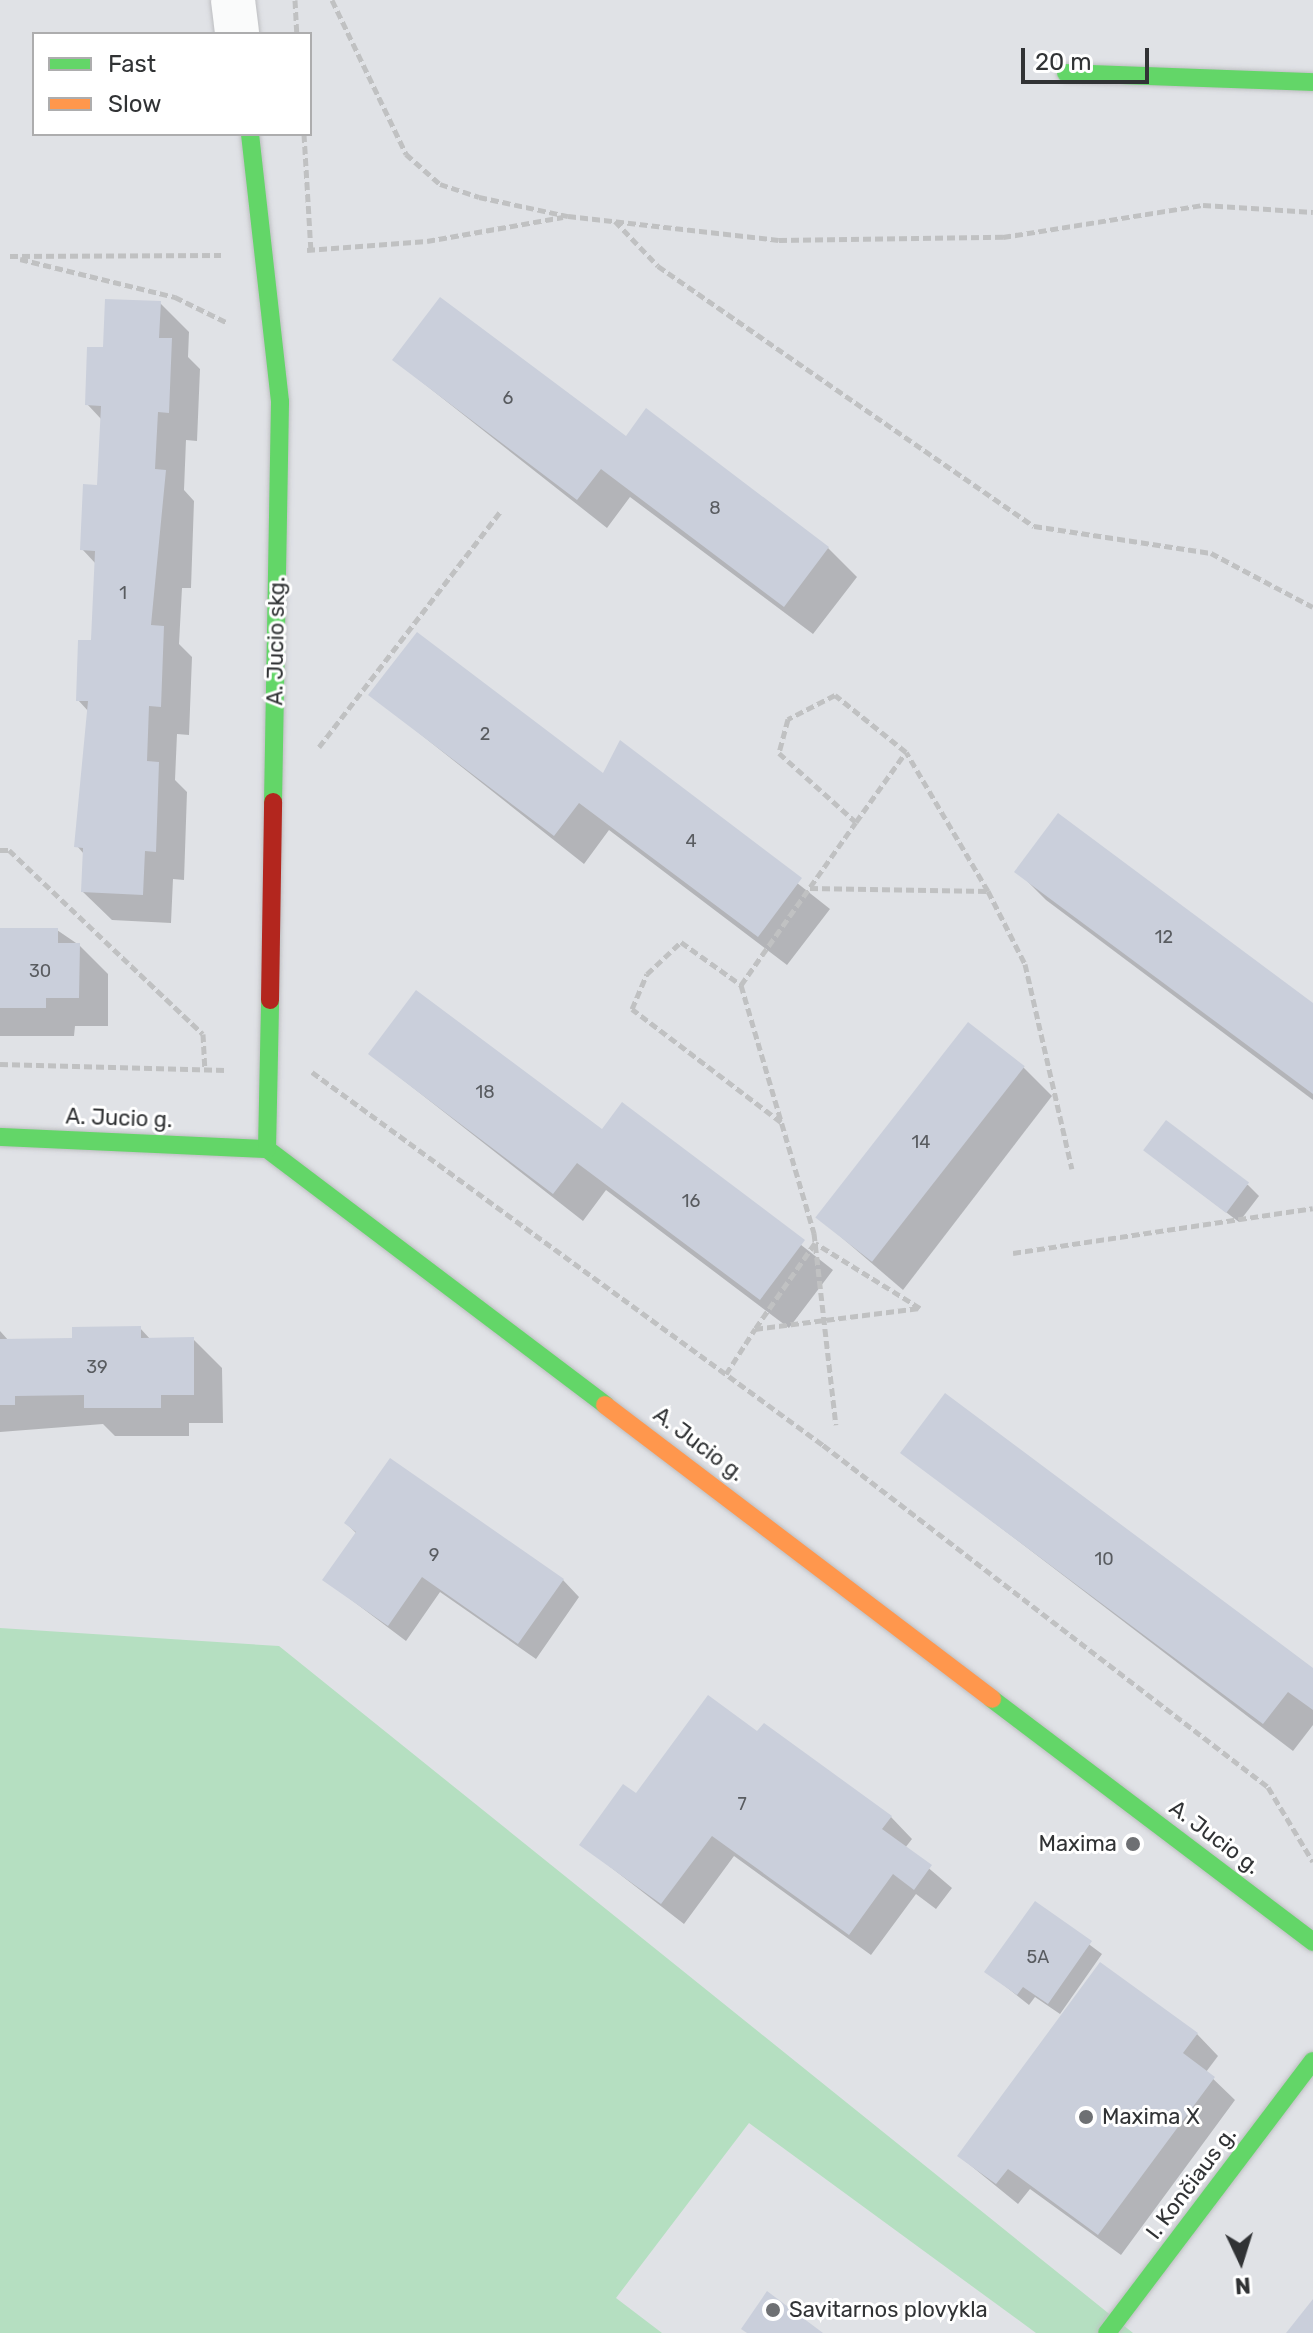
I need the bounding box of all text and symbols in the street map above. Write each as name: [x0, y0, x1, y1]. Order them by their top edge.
legend: [32, 32, 312, 136]
scale bar: [1025, 32, 1153, 82]
text: 20 m: [1035, 48, 1092, 76]
text: Fast: [108, 50, 156, 78]
text: Slow: [108, 90, 161, 118]
house number: 6: [503, 387, 513, 409]
house number: 8: [709, 497, 721, 519]
street label: A. Jucio skg.: [262, 576, 290, 706]
house number: 1: [119, 582, 127, 604]
house number: 2: [480, 723, 490, 745]
house number: 4: [685, 830, 697, 852]
house number: 12: [1155, 926, 1173, 948]
house number: 30: [29, 960, 51, 982]
house number: 18: [475, 1081, 495, 1103]
street label: A. Jucio g.: [65, 1103, 173, 1133]
house number: 14: [912, 1131, 930, 1153]
house number: 16: [682, 1190, 700, 1212]
house number: 39: [86, 1356, 108, 1378]
street label: A. Jucio g.: [648, 1401, 750, 1487]
house number: 9: [429, 1544, 439, 1566]
house number: 10: [1094, 1548, 1114, 1570]
house number: 7: [737, 1793, 747, 1815]
street label: A. Jucio g.: [1164, 1794, 1266, 1880]
place label: Maxima: [1039, 1831, 1117, 1857]
marker: Maxima: [1124, 1835, 1142, 1853]
house number: 5A: [1027, 1946, 1049, 1968]
place label: Maxima X: [1102, 2104, 1200, 2130]
marker: Maxima X: [1077, 2108, 1095, 2126]
street label: I. Končiaus g.: [1140, 2122, 1242, 2244]
north arrow: [1201, 2221, 1281, 2301]
text: N: [1234, 2271, 1252, 2299]
place label: Savitarnos plovykla: [789, 2297, 988, 2323]
marker: Savitarnos plovykla: [764, 2301, 782, 2319]

